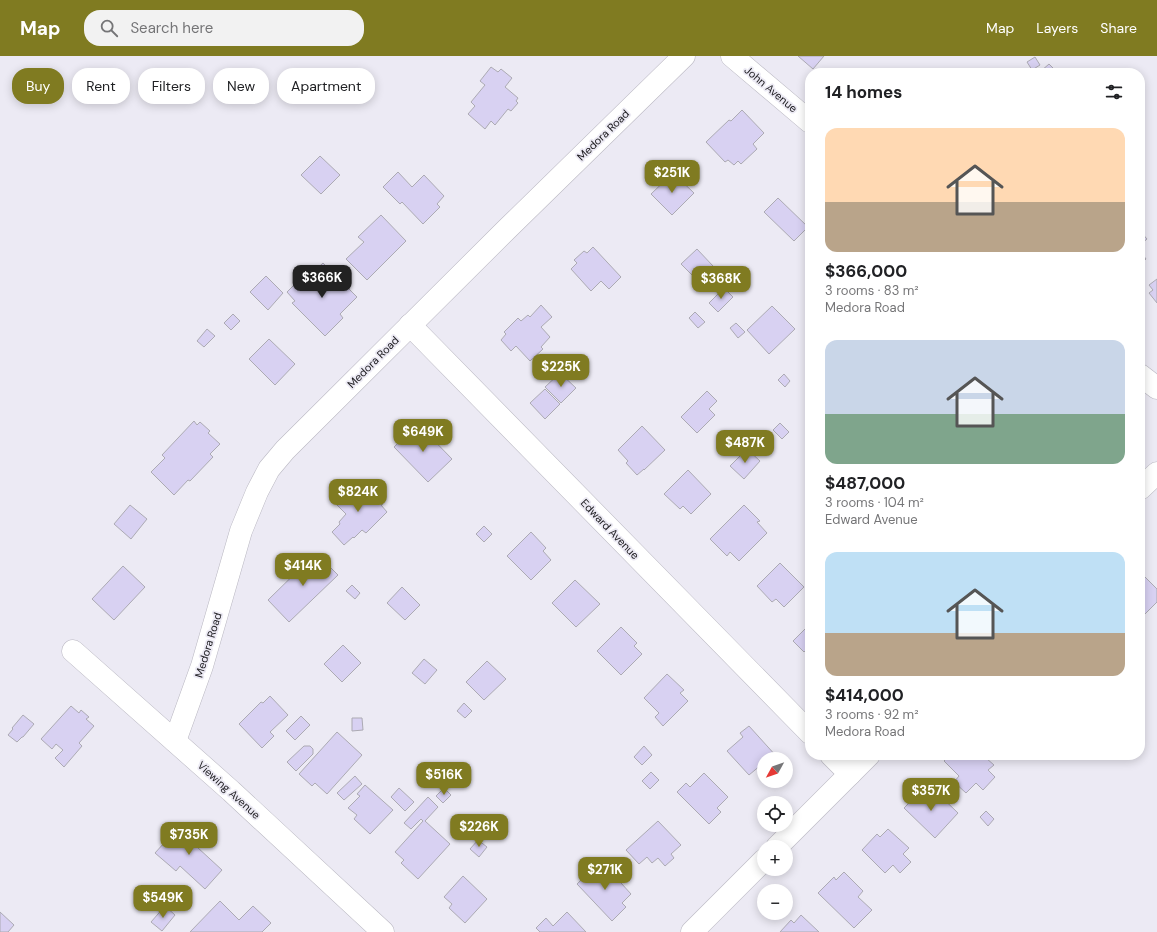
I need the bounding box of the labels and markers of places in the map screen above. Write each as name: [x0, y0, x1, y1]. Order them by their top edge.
pin: $251K: [644, 160, 700, 194]
pin: $366K: [294, 265, 350, 299]
pin: $368K: [693, 266, 749, 300]
pin: $225K: [533, 354, 589, 388]
pin: $649K: [395, 419, 451, 453]
pin: $487K: [717, 430, 773, 464]
pin: $824K: [330, 479, 386, 513]
pin: $414K: [275, 553, 331, 587]
pin: $516K: [416, 762, 472, 796]
pin: $357K: [903, 778, 959, 812]
pin: $226K: [451, 814, 507, 848]
pin: $735K: [161, 822, 217, 856]
pin: $271K: [577, 857, 633, 891]
pin: $549K: [135, 885, 191, 919]

